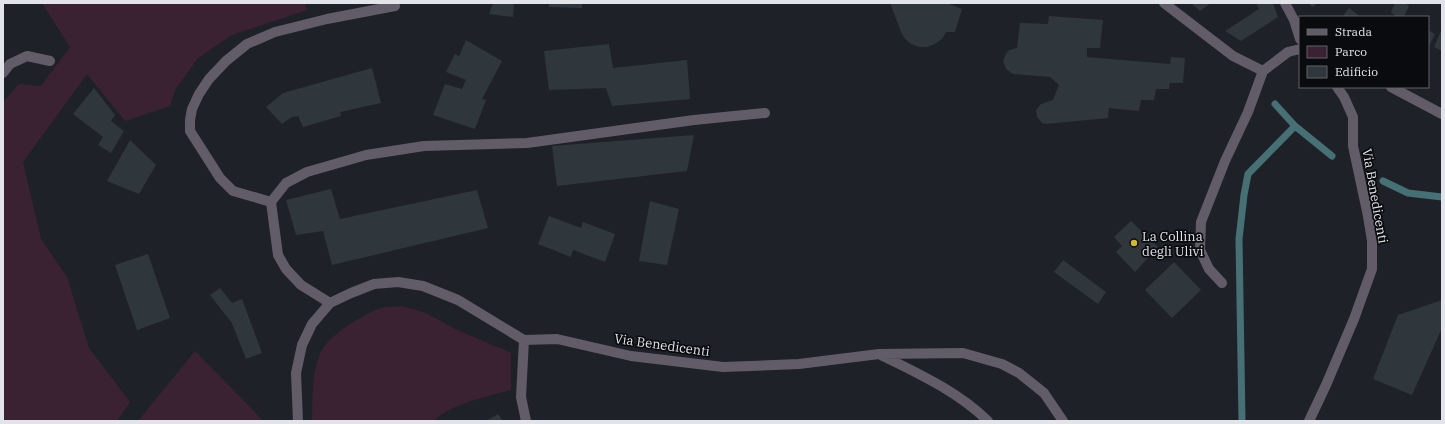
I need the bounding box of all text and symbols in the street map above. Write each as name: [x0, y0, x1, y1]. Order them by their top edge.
legend: [1299, 16, 1429, 88]
text: Strada: [1335, 24, 1372, 39]
text: Parco: [1335, 44, 1367, 59]
text: Edificio: [1335, 64, 1378, 79]
street label: Via Benedicenti: [1358, 147, 1392, 245]
place label: La Collina degli Ulivi: [1142, 228, 1204, 260]
marker: La Collina degli Ulivi: [1129, 238, 1139, 248]
street label: Via Benedicenti: [613, 330, 711, 360]

